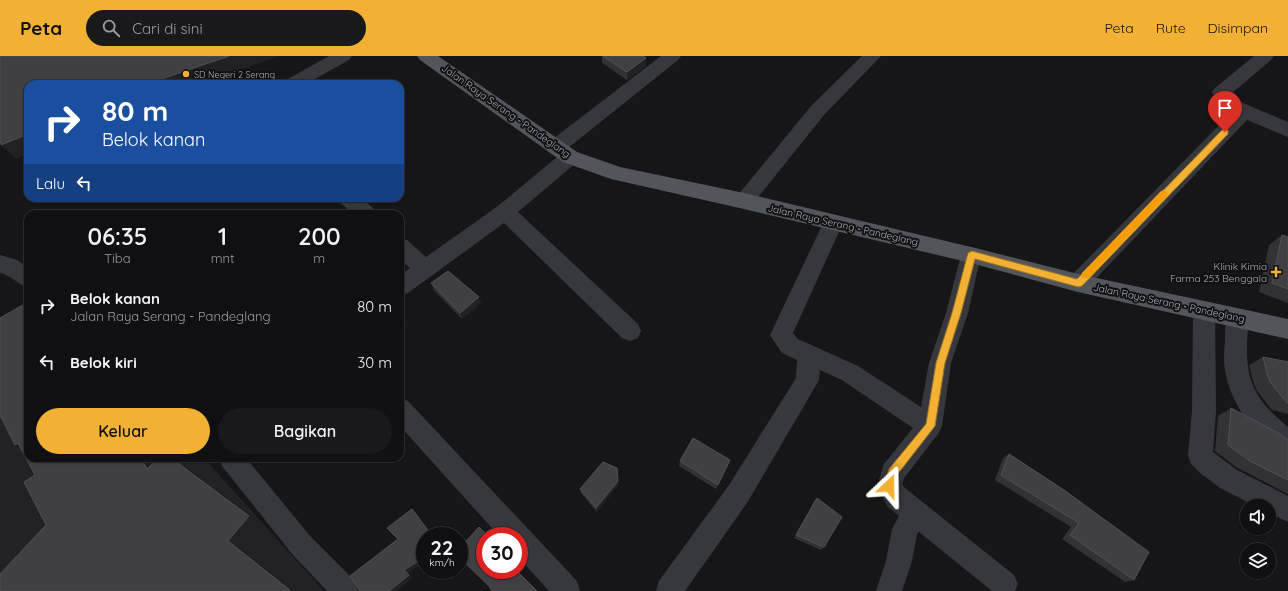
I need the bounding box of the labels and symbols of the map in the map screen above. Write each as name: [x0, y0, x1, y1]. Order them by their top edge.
street label: Jalan Raya Serang - Pandeglang: [439, 61, 573, 161]
marker: SD Negeri 2 Serang: [181, 69, 191, 79]
place label: SD Negeri 2 Serang: [194, 69, 275, 80]
pin: [1208, 91, 1242, 132]
street label: Jalan Raya Serang - Pandeglang: [766, 201, 920, 249]
place label: Klinik Kimia Farma 253 Benggala: [1170, 260, 1267, 285]
marker: Klinik Kimia Farma 253 Benggala: [1270, 266, 1282, 278]
street label: Jalan Raya Serang - Pandeglang: [1092, 281, 1246, 325]
position arrow: [868, 465, 910, 507]
speed limit sign: 30: [476, 527, 528, 579]

